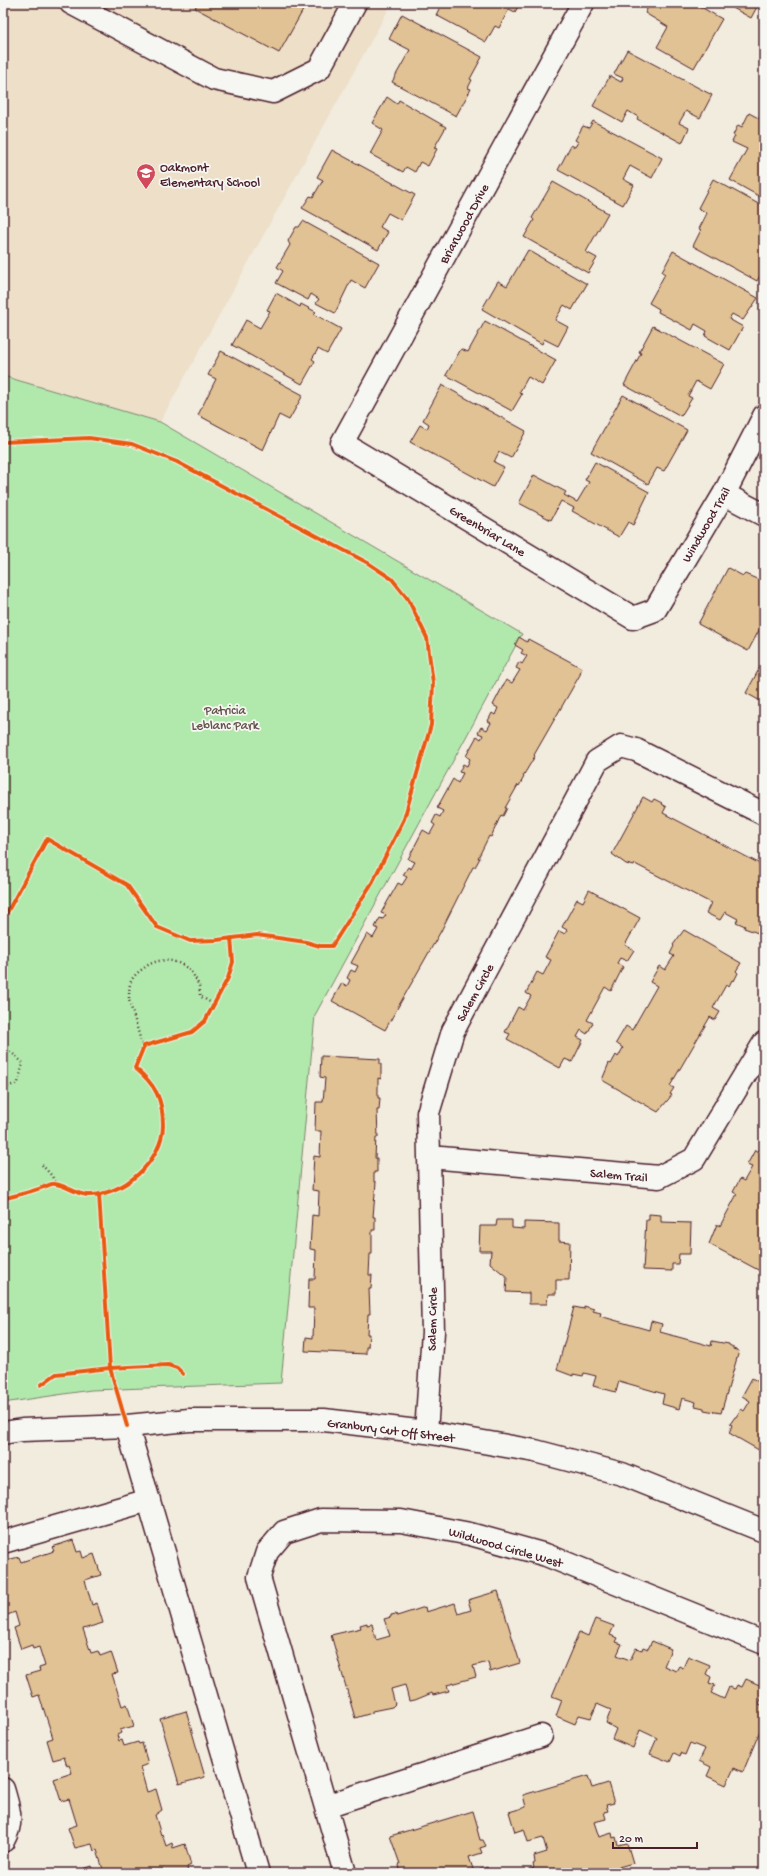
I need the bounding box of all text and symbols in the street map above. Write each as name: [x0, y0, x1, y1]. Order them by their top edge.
place label: Oakmont Elementary School: [160, 161, 260, 191]
school or university icon: Oakmont Elementary School: [135, 162, 157, 190]
street label: Briarwood Drive: [437, 182, 493, 267]
street label: Windwood Trail: [680, 485, 735, 566]
street label: Greenbriar Lane: [446, 503, 528, 561]
park label: Patricia Leblanc Park: [192, 704, 260, 734]
street label: Salem Circle: [454, 962, 498, 1025]
street label: Salem Trail: [589, 1167, 648, 1186]
street label: Salem Circle: [425, 1287, 442, 1351]
street label: Granbury Cut Off Street: [326, 1416, 457, 1447]
street label: Wildwood Circle West: [447, 1525, 566, 1572]
scale bar: [613, 1824, 697, 1850]
text: 20 m: [619, 1833, 644, 1847]

